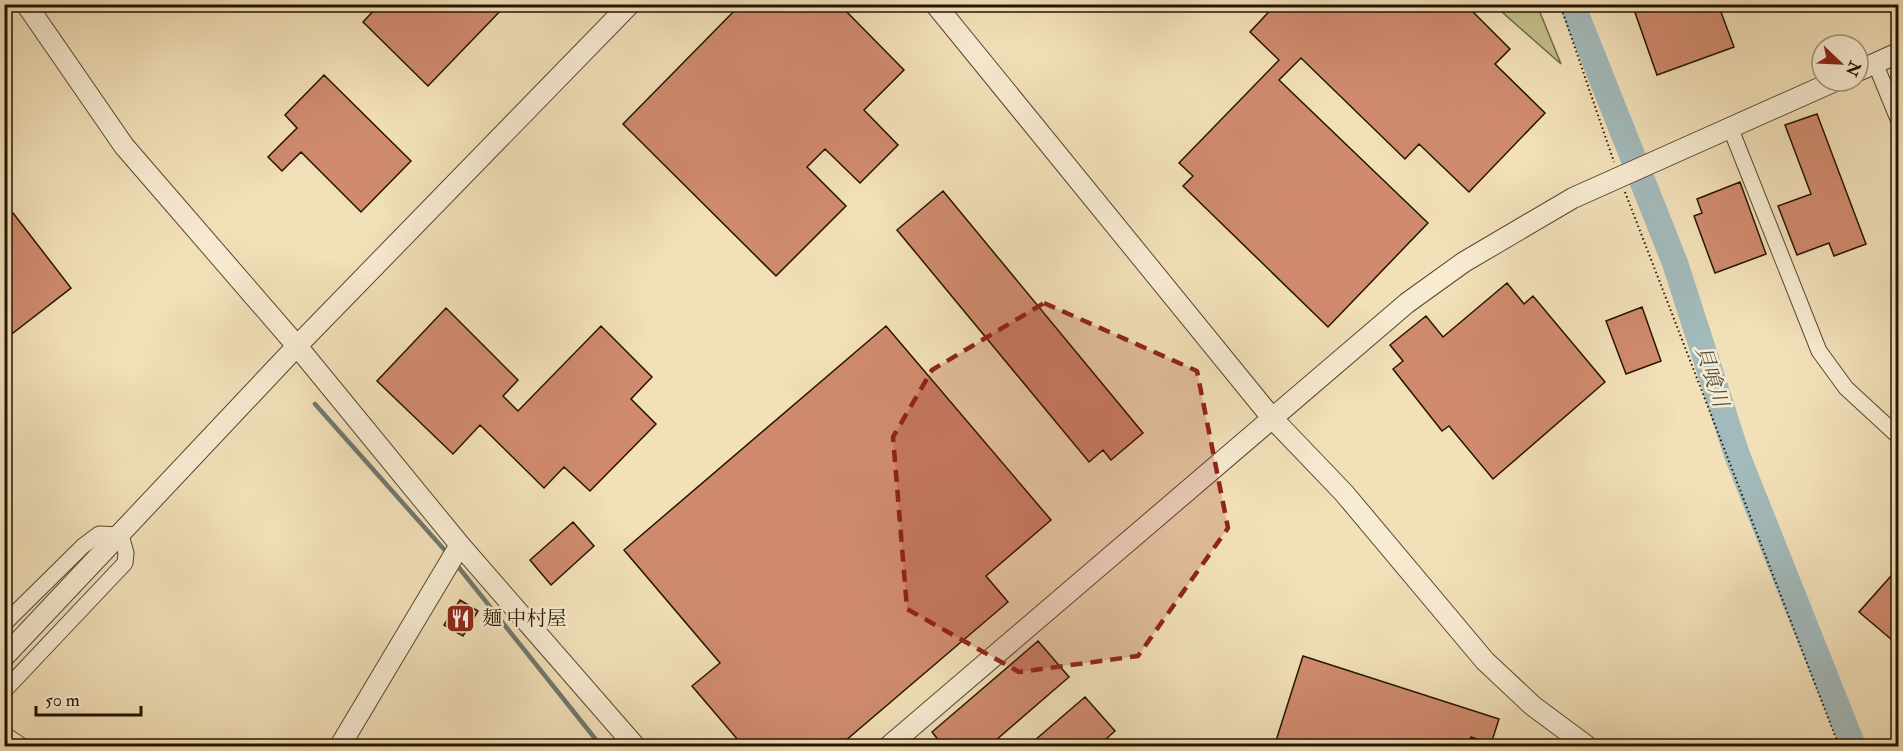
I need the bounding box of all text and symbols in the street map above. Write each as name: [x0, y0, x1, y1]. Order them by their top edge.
north arrow: [1810, 33, 1870, 93]
text: N: [1841, 57, 1865, 80]
water label: 貝喰川: [1689, 342, 1735, 412]
restaurant icon: 麺 中村屋: [445, 602, 477, 634]
place label: 麺 中村屋: [482, 606, 566, 631]
scale bar: [36, 679, 141, 717]
text: 50 m: [45, 689, 80, 712]

